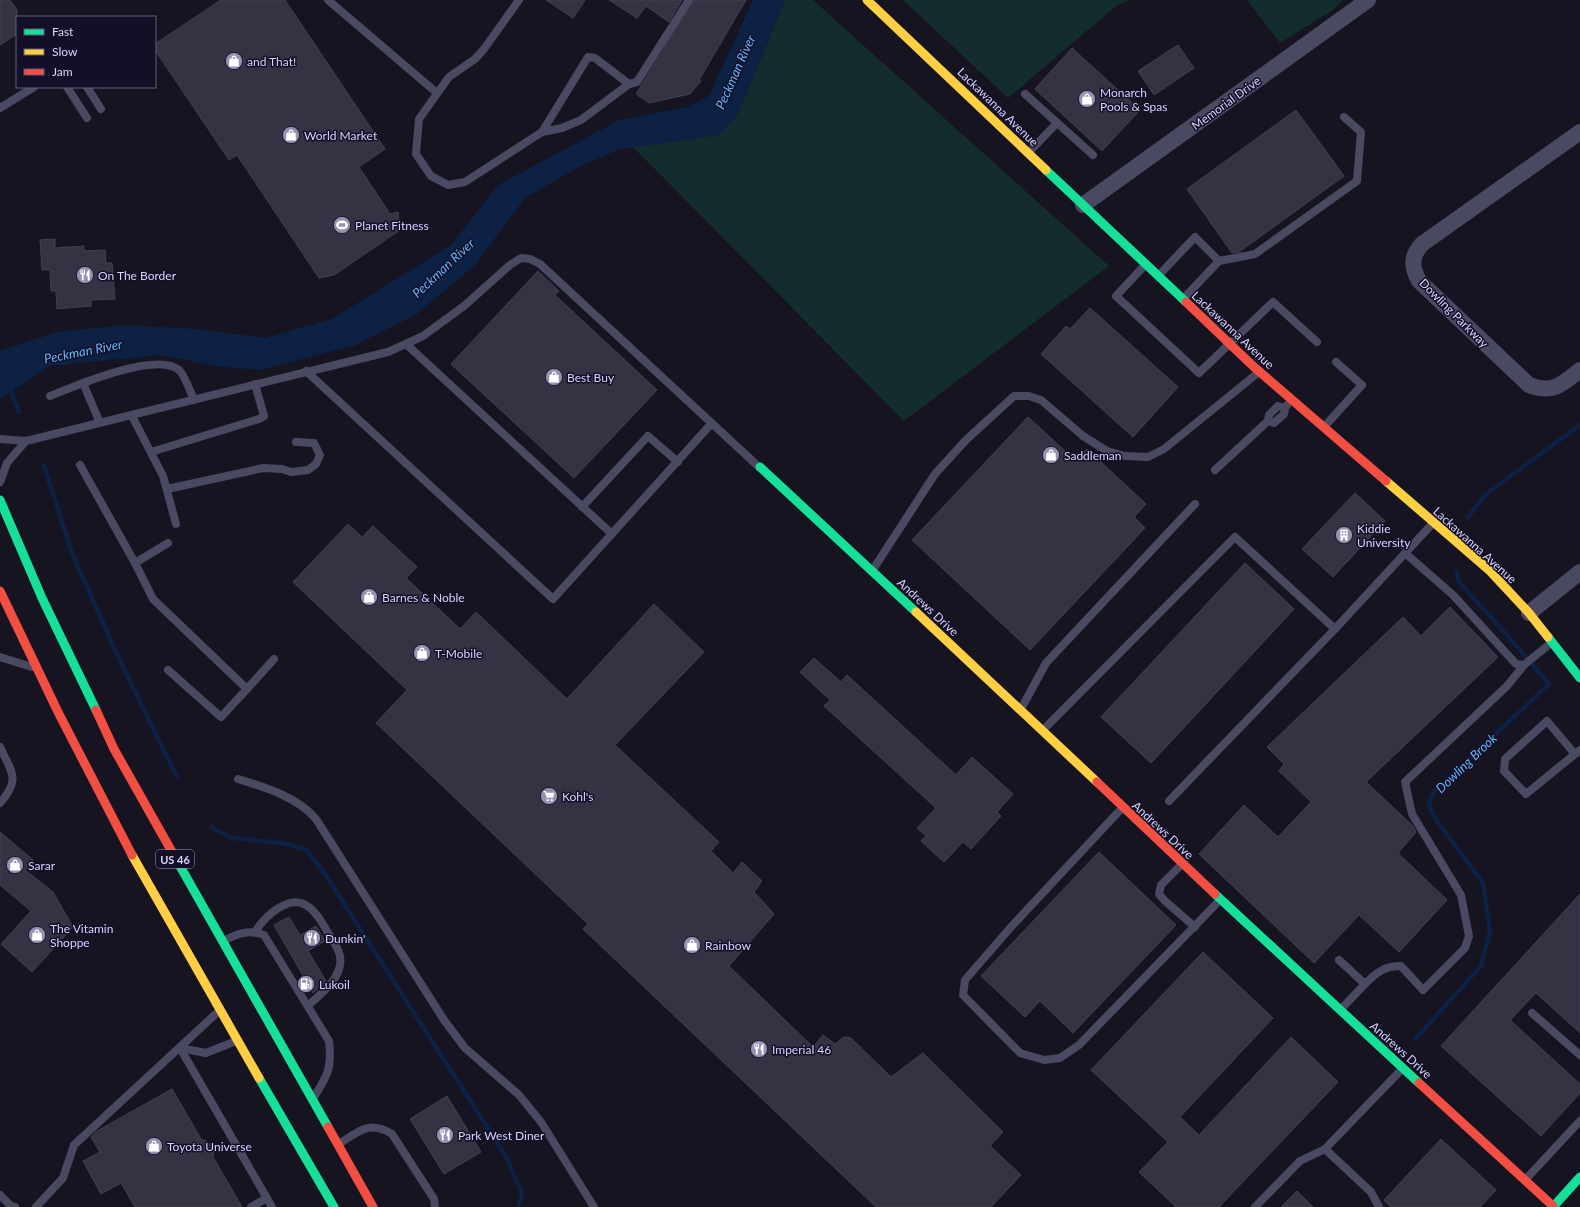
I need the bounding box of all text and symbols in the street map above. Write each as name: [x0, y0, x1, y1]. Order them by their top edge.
legend: [16, 16, 156, 88]
text: Fast: [52, 24, 74, 39]
water label: Peckman River: [712, 32, 759, 111]
text: Slow: [52, 44, 78, 59]
shop icon: and That!: [224, 51, 244, 71]
place label: and That!: [247, 54, 296, 69]
text: Jam: [52, 64, 73, 79]
street label: Lackawanna Avenue: [954, 64, 1042, 150]
street label: Memorial Drive: [1189, 73, 1263, 133]
place label: Monarch Pools & Spas: [1100, 85, 1167, 114]
shop icon: Monarch Pools & Spas: [1077, 89, 1097, 109]
shop icon: World Market: [281, 125, 301, 145]
place label: World Market: [304, 128, 378, 143]
sports icon: Planet Fitness: [332, 215, 352, 235]
place label: Planet Fitness: [355, 218, 429, 233]
water label: Peckman River: [409, 235, 478, 301]
restaurant icon: On The Border: [75, 265, 95, 285]
place label: On The Border: [98, 268, 177, 283]
street label: Dowling Parkway: [1416, 275, 1492, 351]
street label: Lackawanna Avenue: [1189, 288, 1277, 372]
water label: Peckman River: [43, 335, 124, 366]
shop icon: Best Buy: [544, 367, 564, 387]
place label: Best Buy: [567, 370, 615, 385]
shop icon: Saddleman: [1041, 445, 1061, 465]
place label: Saddleman: [1064, 448, 1122, 463]
street label: Lackawanna Avenue: [1430, 504, 1520, 586]
place label: Kiddie University: [1357, 521, 1411, 550]
building icon: Kiddie University: [1334, 525, 1354, 545]
street label: Andrews Drive: [894, 575, 962, 639]
shop icon: Barnes & Noble: [359, 587, 379, 607]
place label: Barnes & Noble: [382, 590, 465, 605]
shop icon: T-Mobile: [412, 643, 432, 663]
place label: T-Mobile: [435, 646, 482, 661]
water label: Dowling Brook: [1432, 729, 1501, 796]
supermarket icon: Kohl's: [539, 786, 559, 806]
place label: Kohl's: [562, 789, 593, 804]
street label: Andrews Drive: [1129, 798, 1197, 862]
road number: US 46: [156, 850, 194, 868]
shop icon: Sarar: [5, 855, 25, 875]
place label: Sarar: [28, 858, 56, 873]
place label: The Vitamin Shoppe: [50, 921, 113, 950]
shop icon: The Vitamin Shoppe: [27, 925, 47, 945]
restaurant icon: Dunkin': [302, 928, 322, 948]
place label: Dunkin': [325, 931, 365, 946]
shop icon: Rainbow: [682, 935, 702, 955]
place label: Rainbow: [705, 938, 751, 953]
fuel station icon: Lukoil: [296, 974, 316, 994]
place label: Lukoil: [319, 977, 350, 992]
street label: Andrews Drive: [1367, 1018, 1435, 1082]
restaurant icon: Imperial 46: [749, 1039, 769, 1059]
place label: Imperial 46: [772, 1042, 831, 1057]
restaurant icon: Park West Diner: [435, 1125, 455, 1145]
place label: Park West Diner: [458, 1128, 545, 1143]
shop icon: Toyota Universe: [144, 1136, 164, 1156]
place label: Toyota Universe: [167, 1139, 252, 1154]

